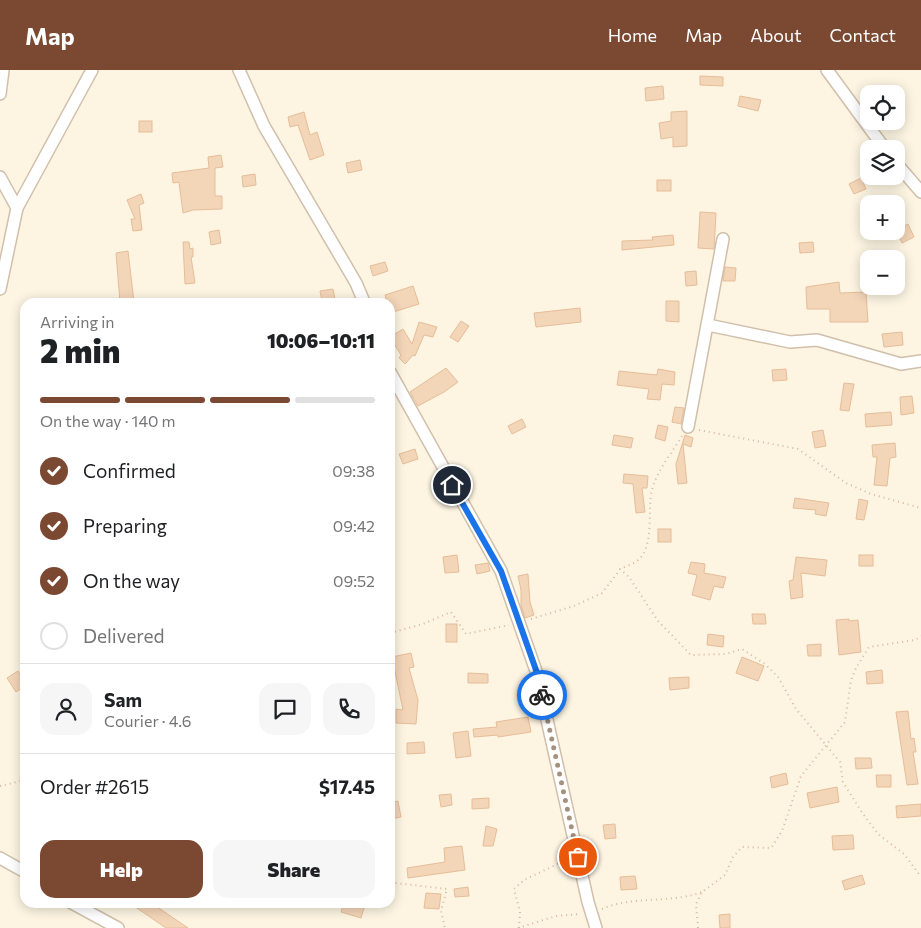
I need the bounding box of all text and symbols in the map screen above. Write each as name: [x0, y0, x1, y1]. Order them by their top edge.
text: Map: [25, 21, 75, 50]
text: Home: [608, 24, 657, 46]
text: Map: [685, 24, 722, 46]
text: About: [750, 24, 802, 46]
text: Contact: [830, 24, 896, 46]
map controls: [860, 85, 905, 295]
button: locate: [860, 85, 905, 130]
button: layers: [860, 140, 905, 185]
button: +: [860, 195, 905, 240]
button: −: [860, 250, 905, 295]
text: Arriving in: [40, 312, 114, 331]
text: 10:06–10:11: [267, 329, 375, 352]
text: 2 min: [40, 330, 120, 370]
text: On the way · 140 m: [40, 411, 175, 430]
icon: check: [40, 457, 68, 485]
text: Confirmed: [83, 459, 176, 482]
text: 09:38: [332, 461, 375, 480]
pin: [431, 464, 473, 506]
icon: home: [438, 471, 466, 499]
icon: check: [40, 512, 68, 540]
text: Preparing: [83, 514, 167, 537]
text: 09:42: [333, 516, 375, 535]
icon: check: [40, 567, 68, 595]
text: On the way: [83, 569, 180, 592]
text: 09:52: [333, 571, 375, 590]
text: Delivered: [83, 624, 164, 647]
courier: [517, 670, 567, 720]
icon: bike: [528, 681, 556, 709]
button: person: [40, 683, 92, 735]
button: chat: [259, 683, 311, 735]
button: phone: [323, 683, 375, 735]
text: Sam: [104, 688, 142, 711]
text: Courier · 4.6: [104, 711, 191, 730]
text: Order #2615: [40, 775, 149, 798]
text: $17.45: [319, 775, 375, 798]
pin: [557, 836, 599, 878]
button: Help: [40, 840, 203, 898]
button: Share: [213, 840, 375, 898]
icon: bag: [564, 843, 592, 871]

